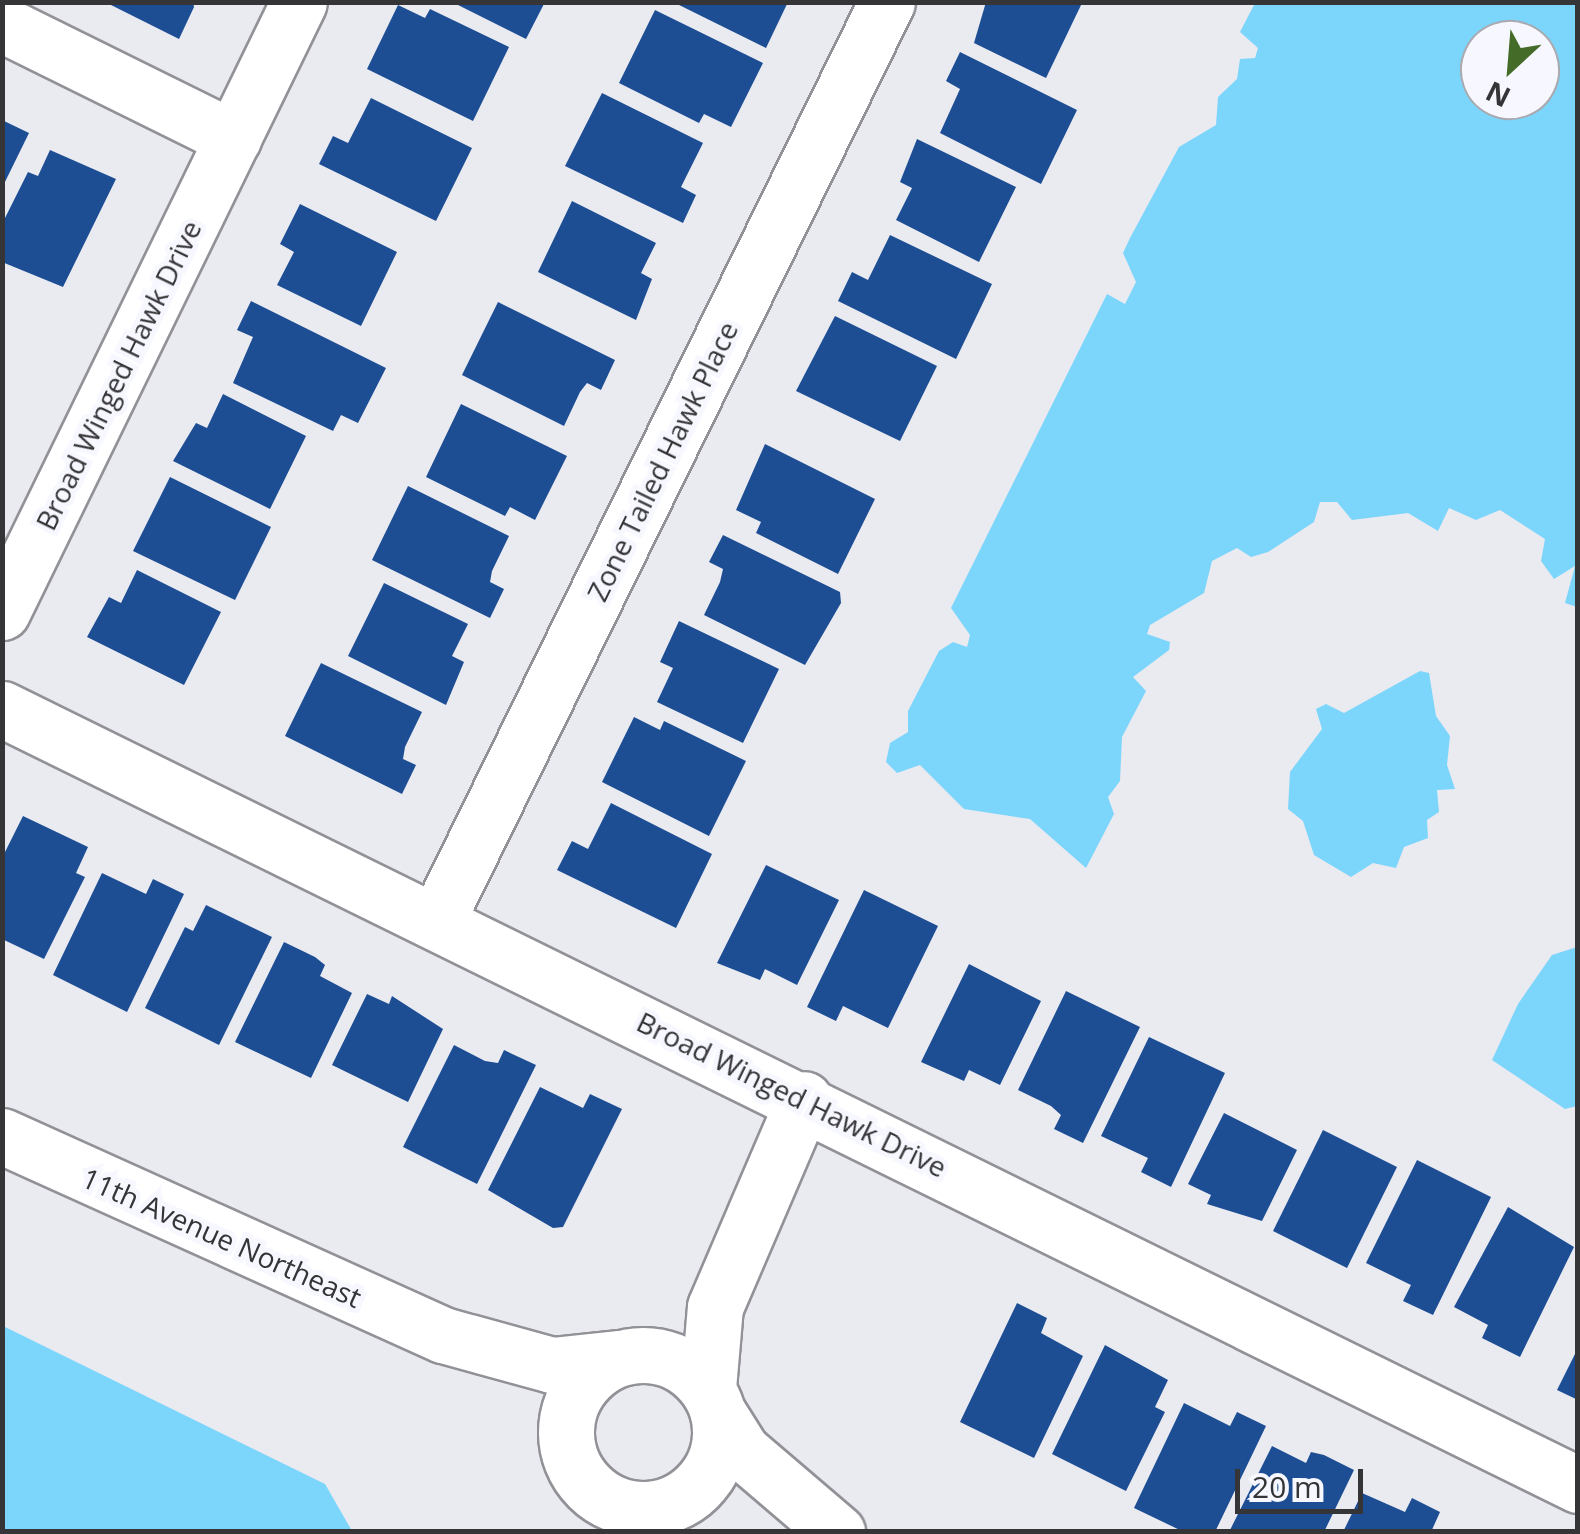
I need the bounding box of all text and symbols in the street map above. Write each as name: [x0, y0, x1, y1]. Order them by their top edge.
north arrow: [1460, 20, 1560, 120]
text: N: [1479, 73, 1516, 117]
street label: Broad Winged Hawk Drive: [28, 215, 208, 535]
street label: Zone Tailed Hawk Place: [580, 316, 744, 606]
street label: Broad Winged Hawk Drive: [632, 1004, 952, 1184]
street label: 11th Avenue Northeast: [77, 1160, 367, 1314]
scale bar: [1240, 1449, 1368, 1511]
text: 20 m: [1252, 1466, 1322, 1507]

